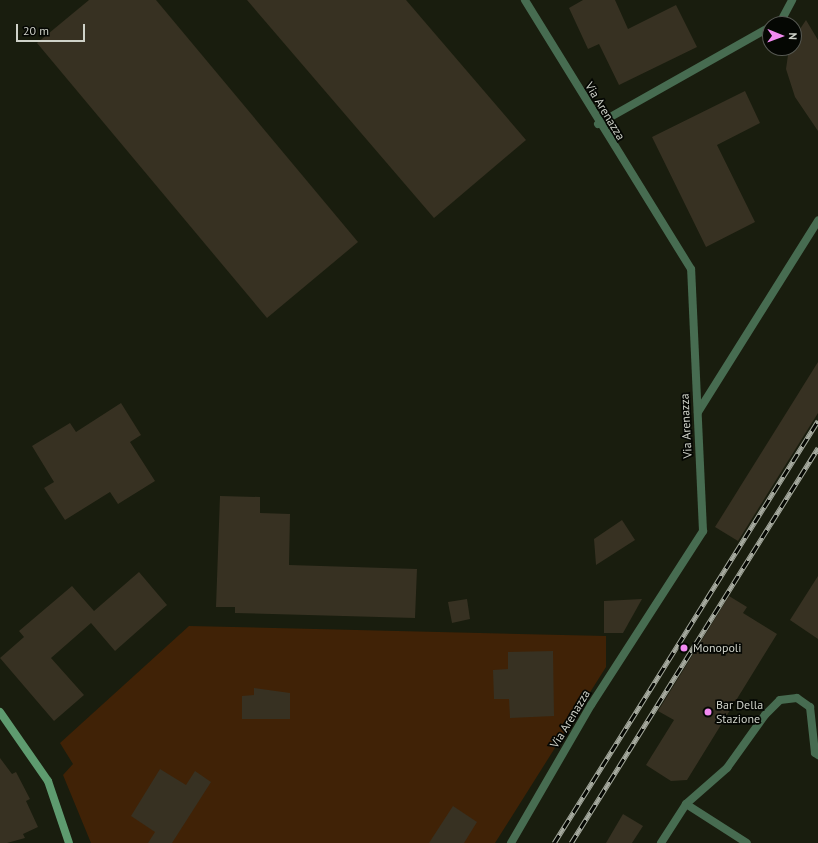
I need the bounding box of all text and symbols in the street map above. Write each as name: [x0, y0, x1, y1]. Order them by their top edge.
scale bar: [18, 16, 87, 42]
north arrow: [762, 16, 802, 56]
text: 20 m: [23, 23, 49, 38]
text: N: [786, 32, 800, 40]
street label: Via Arenazza: [582, 79, 628, 143]
street label: Via Arenazza: [677, 393, 695, 459]
place label: Monopoli: [693, 641, 742, 655]
marker: Monopoli: [678, 642, 690, 654]
street label: Via Arenazza: [547, 687, 593, 751]
place label: Bar Della Stazione: [716, 698, 763, 726]
marker: Bar Della Stazione: [703, 707, 713, 717]

